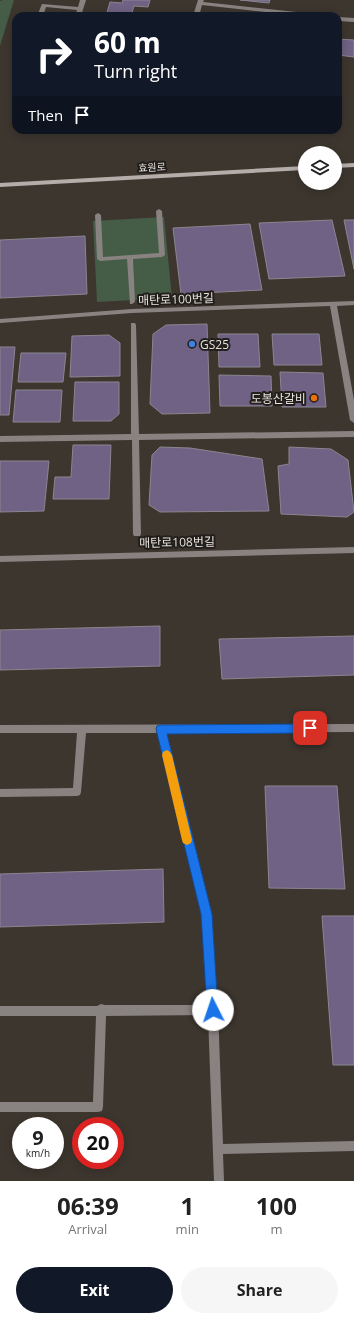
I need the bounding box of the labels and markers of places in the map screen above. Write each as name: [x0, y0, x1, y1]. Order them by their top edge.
place label: GS25: [200, 336, 229, 353]
marker: GS25: [187, 339, 197, 349]
place label: 도봉산갈비: [251, 390, 306, 407]
marker: 도봉산갈비: [309, 393, 319, 403]
pin: [293, 711, 327, 745]

